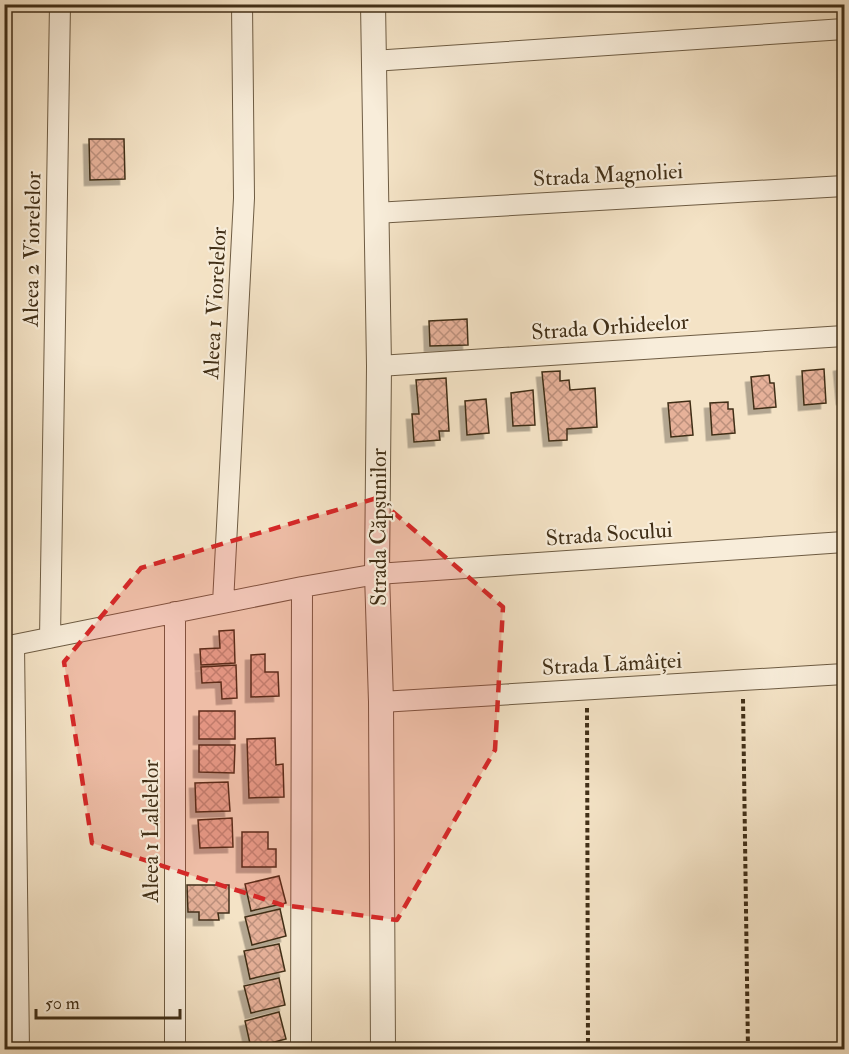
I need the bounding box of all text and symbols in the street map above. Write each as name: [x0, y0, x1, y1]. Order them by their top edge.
street label: Strada Magnoliei: [532, 157, 684, 193]
street label: Aleea 2 Viorelelor: [17, 170, 47, 328]
street label: Aleea 1 Viorelelor: [197, 225, 233, 381]
street label: Strada Orhideelor: [530, 307, 691, 346]
street label: Strada Căpșunilor: [365, 447, 394, 606]
street label: Strada Socului: [545, 516, 673, 552]
street label: Strada Lămâiței: [541, 646, 683, 682]
street label: Aleea 1 Lalelelor: [137, 759, 165, 903]
scale bar: [36, 982, 180, 1020]
text: 50 m: [45, 992, 80, 1015]

